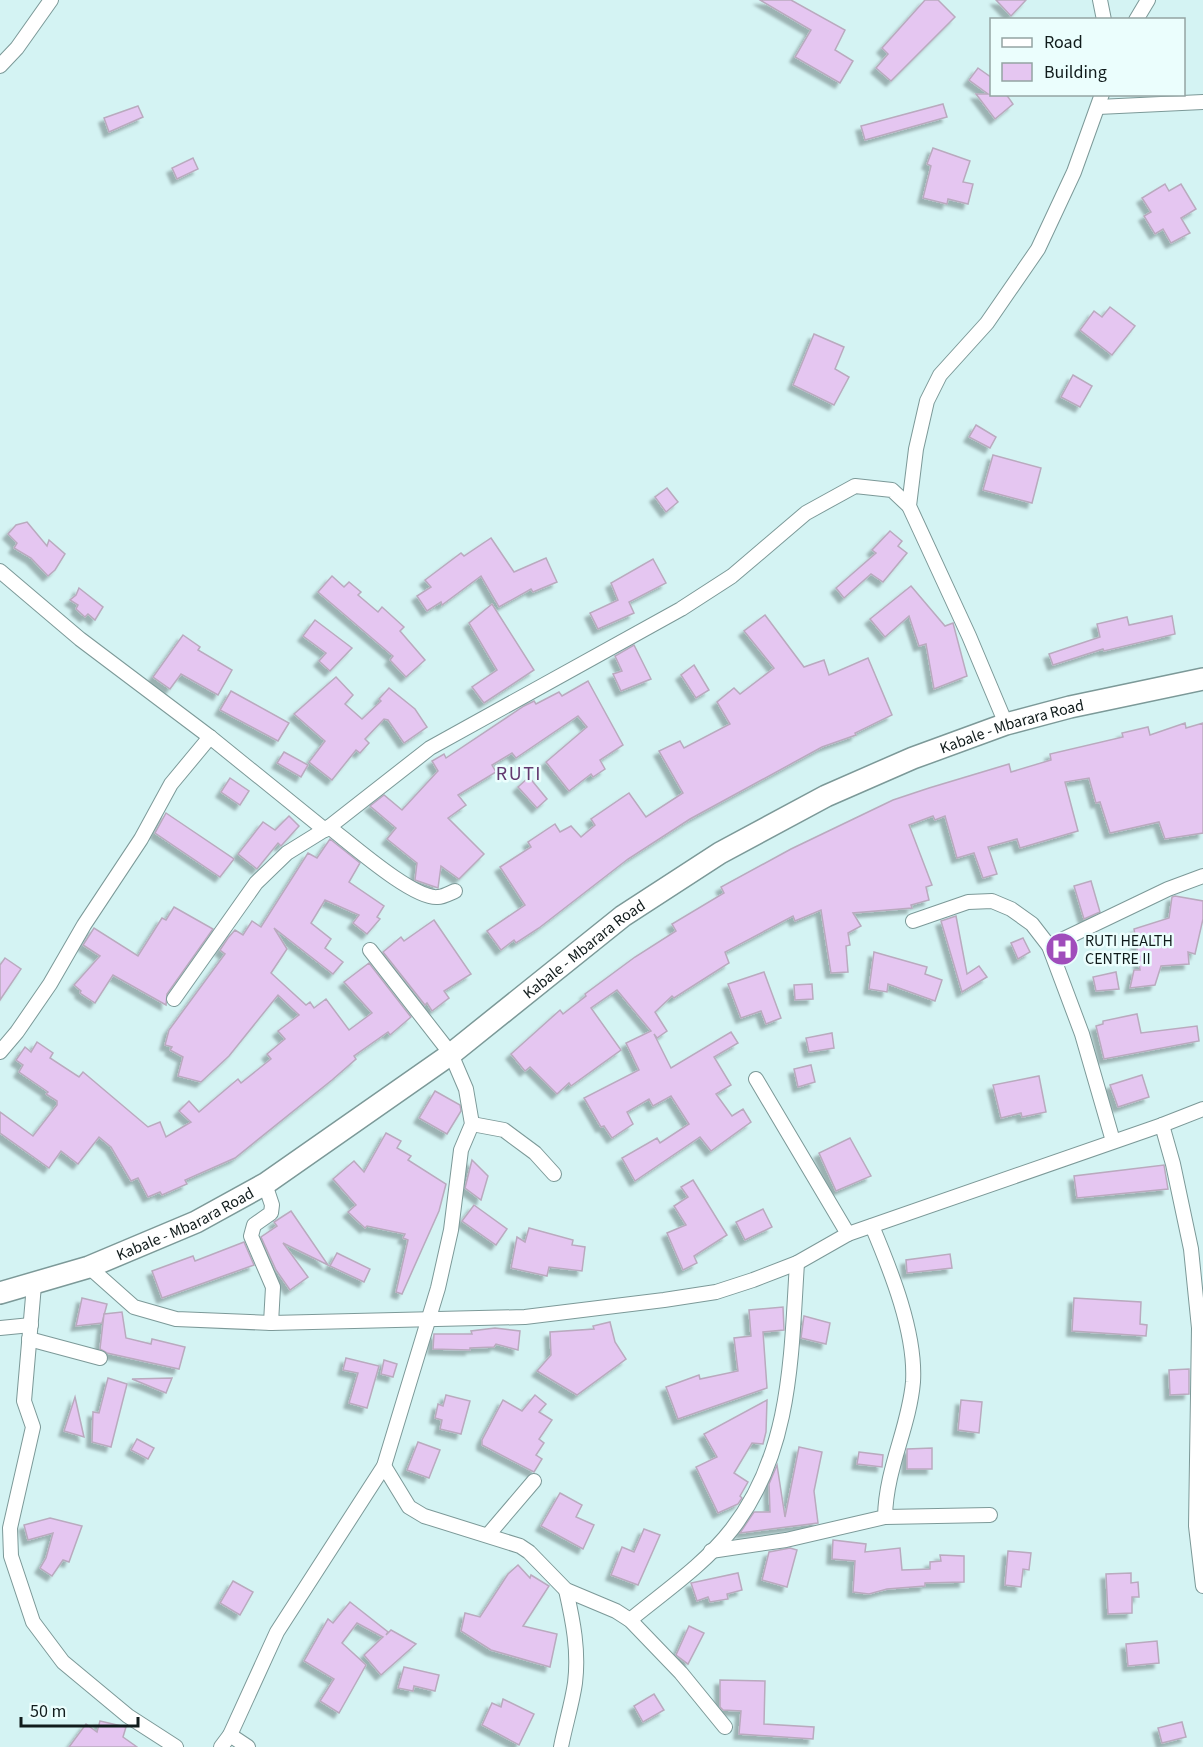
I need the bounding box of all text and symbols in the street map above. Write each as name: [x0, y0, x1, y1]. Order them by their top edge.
legend: [990, 18, 1185, 96]
text: Road: [1044, 30, 1083, 55]
text: Building: [1044, 60, 1107, 85]
street label: Kabale - Mbarara Road: [937, 694, 1086, 759]
district label: RUTI: [496, 760, 542, 788]
street label: Kabale - Mbarara Road: [518, 895, 650, 1004]
place label: RUTI HEALTH CENTRE II: [1085, 930, 1173, 970]
hospital icon: RUTI HEALTH CENTRE II: [1044, 931, 1080, 967]
street label: Kabale - Mbarara Road: [113, 1182, 258, 1266]
scale bar: [21, 1690, 138, 1728]
text: 50 m: [30, 1699, 66, 1724]

